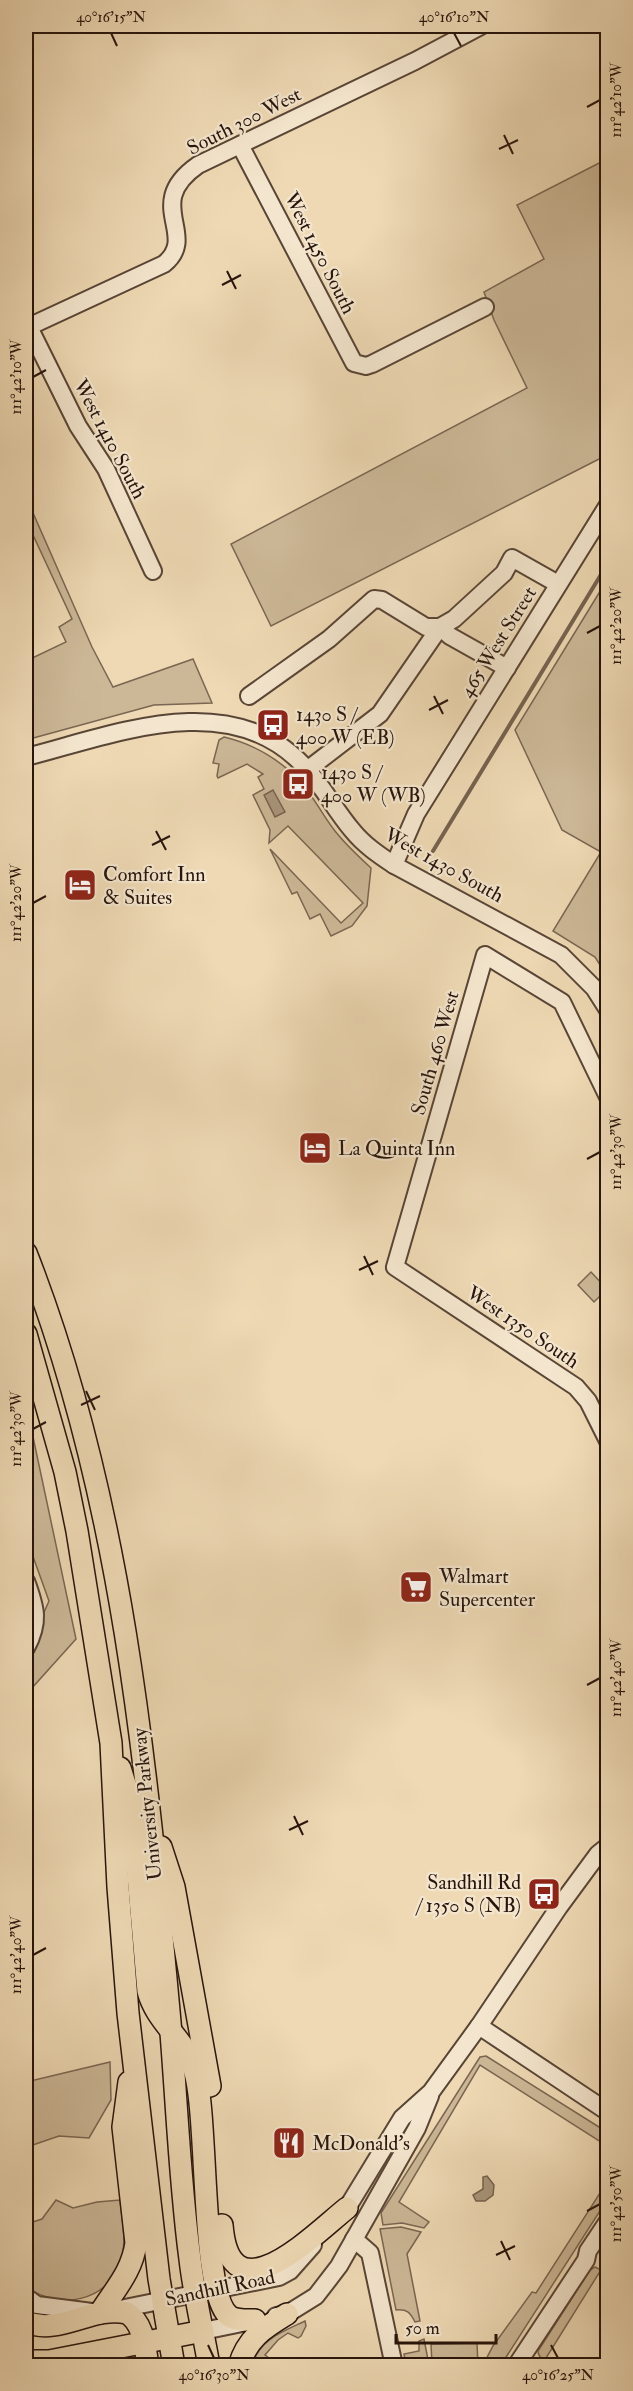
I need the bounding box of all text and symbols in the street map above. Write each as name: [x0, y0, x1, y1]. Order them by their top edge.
text: 40°16'15"N: [76, 8, 146, 27]
text: 40°16'10"N: [419, 8, 490, 27]
text: 111°42'10"W: [607, 61, 626, 138]
street label: South 300 West: [183, 81, 306, 160]
street label: West 1450 South: [278, 187, 362, 319]
text: 111°42'10"W: [7, 338, 26, 415]
street label: West 1410 South: [68, 374, 152, 504]
street label: 465 West Street: [454, 581, 542, 702]
text: 111°42'20"W: [607, 586, 626, 665]
place label: 1430 S / 400 W (EB): [296, 702, 394, 750]
bus stop icon: 1430 S / 400 W (EB): [255, 707, 291, 743]
place label: 1430 S / 400 W (WB): [321, 760, 426, 808]
bus stop icon: 1430 S / 400 W (WB): [280, 766, 316, 802]
street label: West 1430 South: [379, 821, 508, 908]
place label: Comfort Inn & Suites: [103, 862, 206, 910]
text: 111°42'20"W: [7, 863, 26, 942]
hotel icon: Comfort Inn & Suites: [62, 867, 98, 903]
street label: South 460 West: [405, 988, 465, 1118]
text: 111°42'30"W: [607, 1113, 626, 1190]
hotel icon: La Quinta Inn: [297, 1130, 333, 1166]
place label: La Quinta Inn: [338, 1136, 455, 1161]
street label: West 1350 South: [461, 1280, 584, 1374]
text: 111°42'30"W: [7, 1390, 26, 1467]
place label: Walmart Supercenter: [438, 1564, 536, 1613]
supermarket icon: Walmart Supercenter: [398, 1569, 434, 1605]
text: 111°42'40"W: [607, 1638, 626, 1717]
street label: University Parkway: [126, 1725, 167, 1881]
place label: Sandhill Rd / 1350 S (NB): [414, 1870, 521, 1918]
bus stop icon: Sandhill Rd / 1350 S (NB): [526, 1876, 562, 1912]
text: 111°42'40"W: [7, 1915, 26, 1994]
restaurant icon: McDonald's: [271, 2125, 307, 2161]
place label: McDonald's: [312, 2131, 410, 2156]
text: 111°42'50"W: [607, 2165, 626, 2242]
street label: Sandhill Road: [163, 2264, 277, 2312]
scale bar: [396, 2307, 496, 2345]
text: 50 m: [405, 2317, 440, 2340]
text: 40°16'30"N: [178, 2366, 250, 2385]
text: 40°16'25"N: [522, 2366, 595, 2385]

